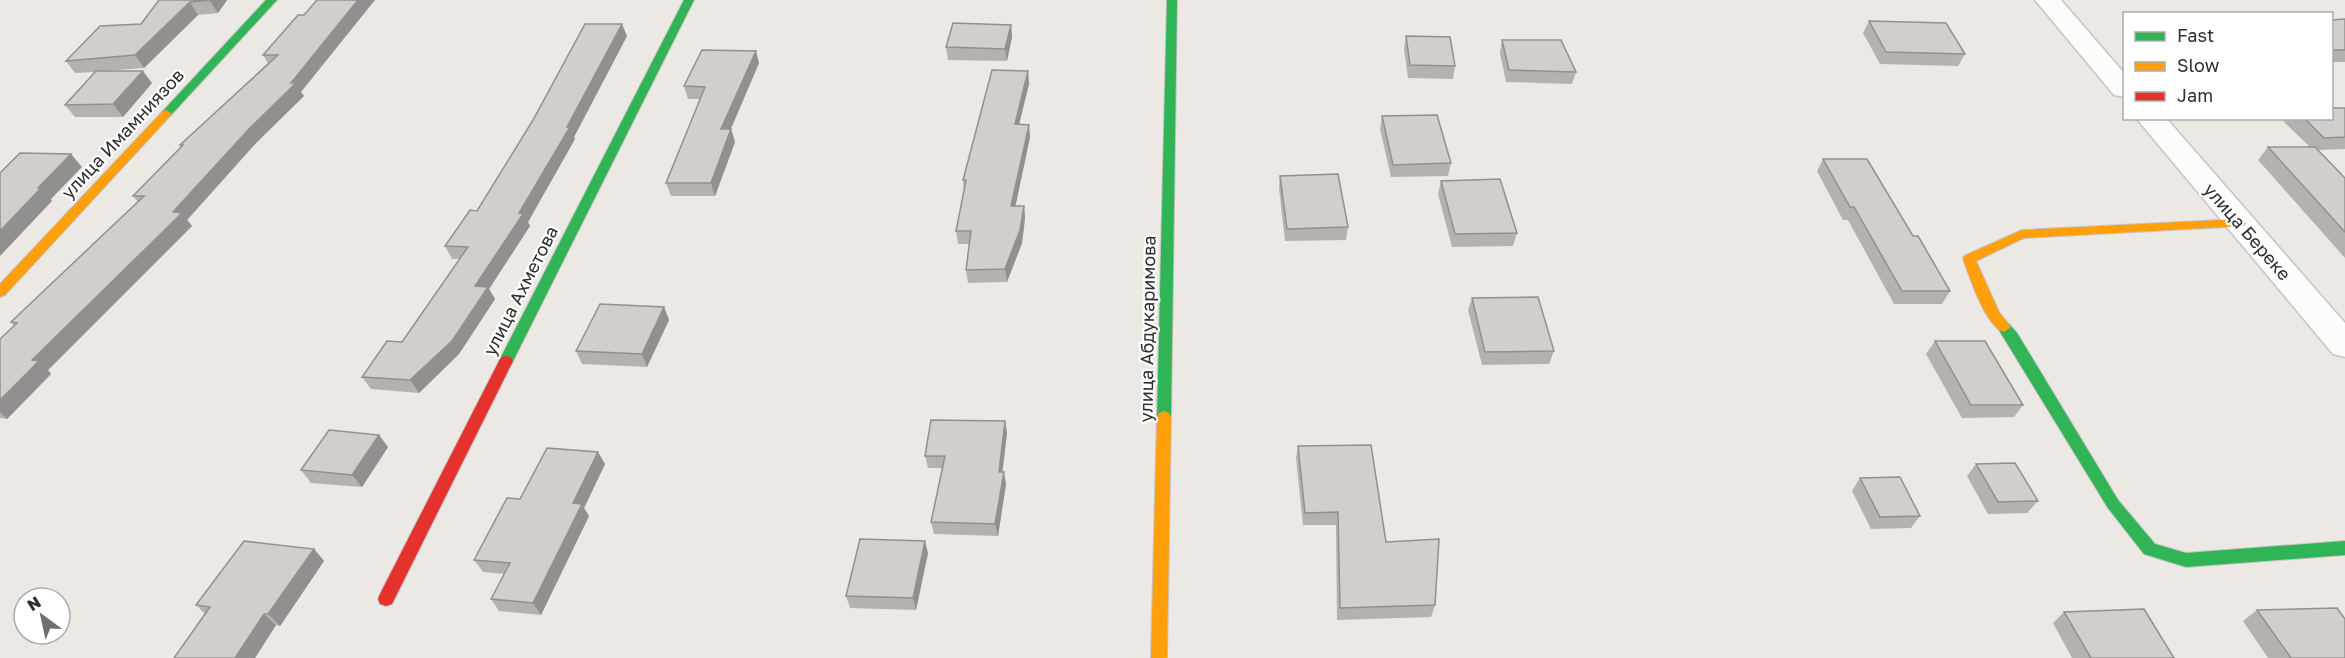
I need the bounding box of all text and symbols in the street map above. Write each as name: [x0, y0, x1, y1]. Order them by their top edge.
legend: [2123, 12, 2333, 120]
text: Fast: [2177, 24, 2214, 46]
text: Slow: [2177, 54, 2220, 76]
street label: улица Имамниязов: [56, 64, 188, 203]
text: Jam: [2177, 84, 2213, 106]
street label: улица Береке: [2200, 178, 2296, 284]
street label: улица Ахметова: [478, 222, 562, 359]
street label: улица Абдукаримова: [1134, 235, 1160, 423]
north arrow: [12, 586, 72, 646]
text: N: [23, 592, 44, 615]

